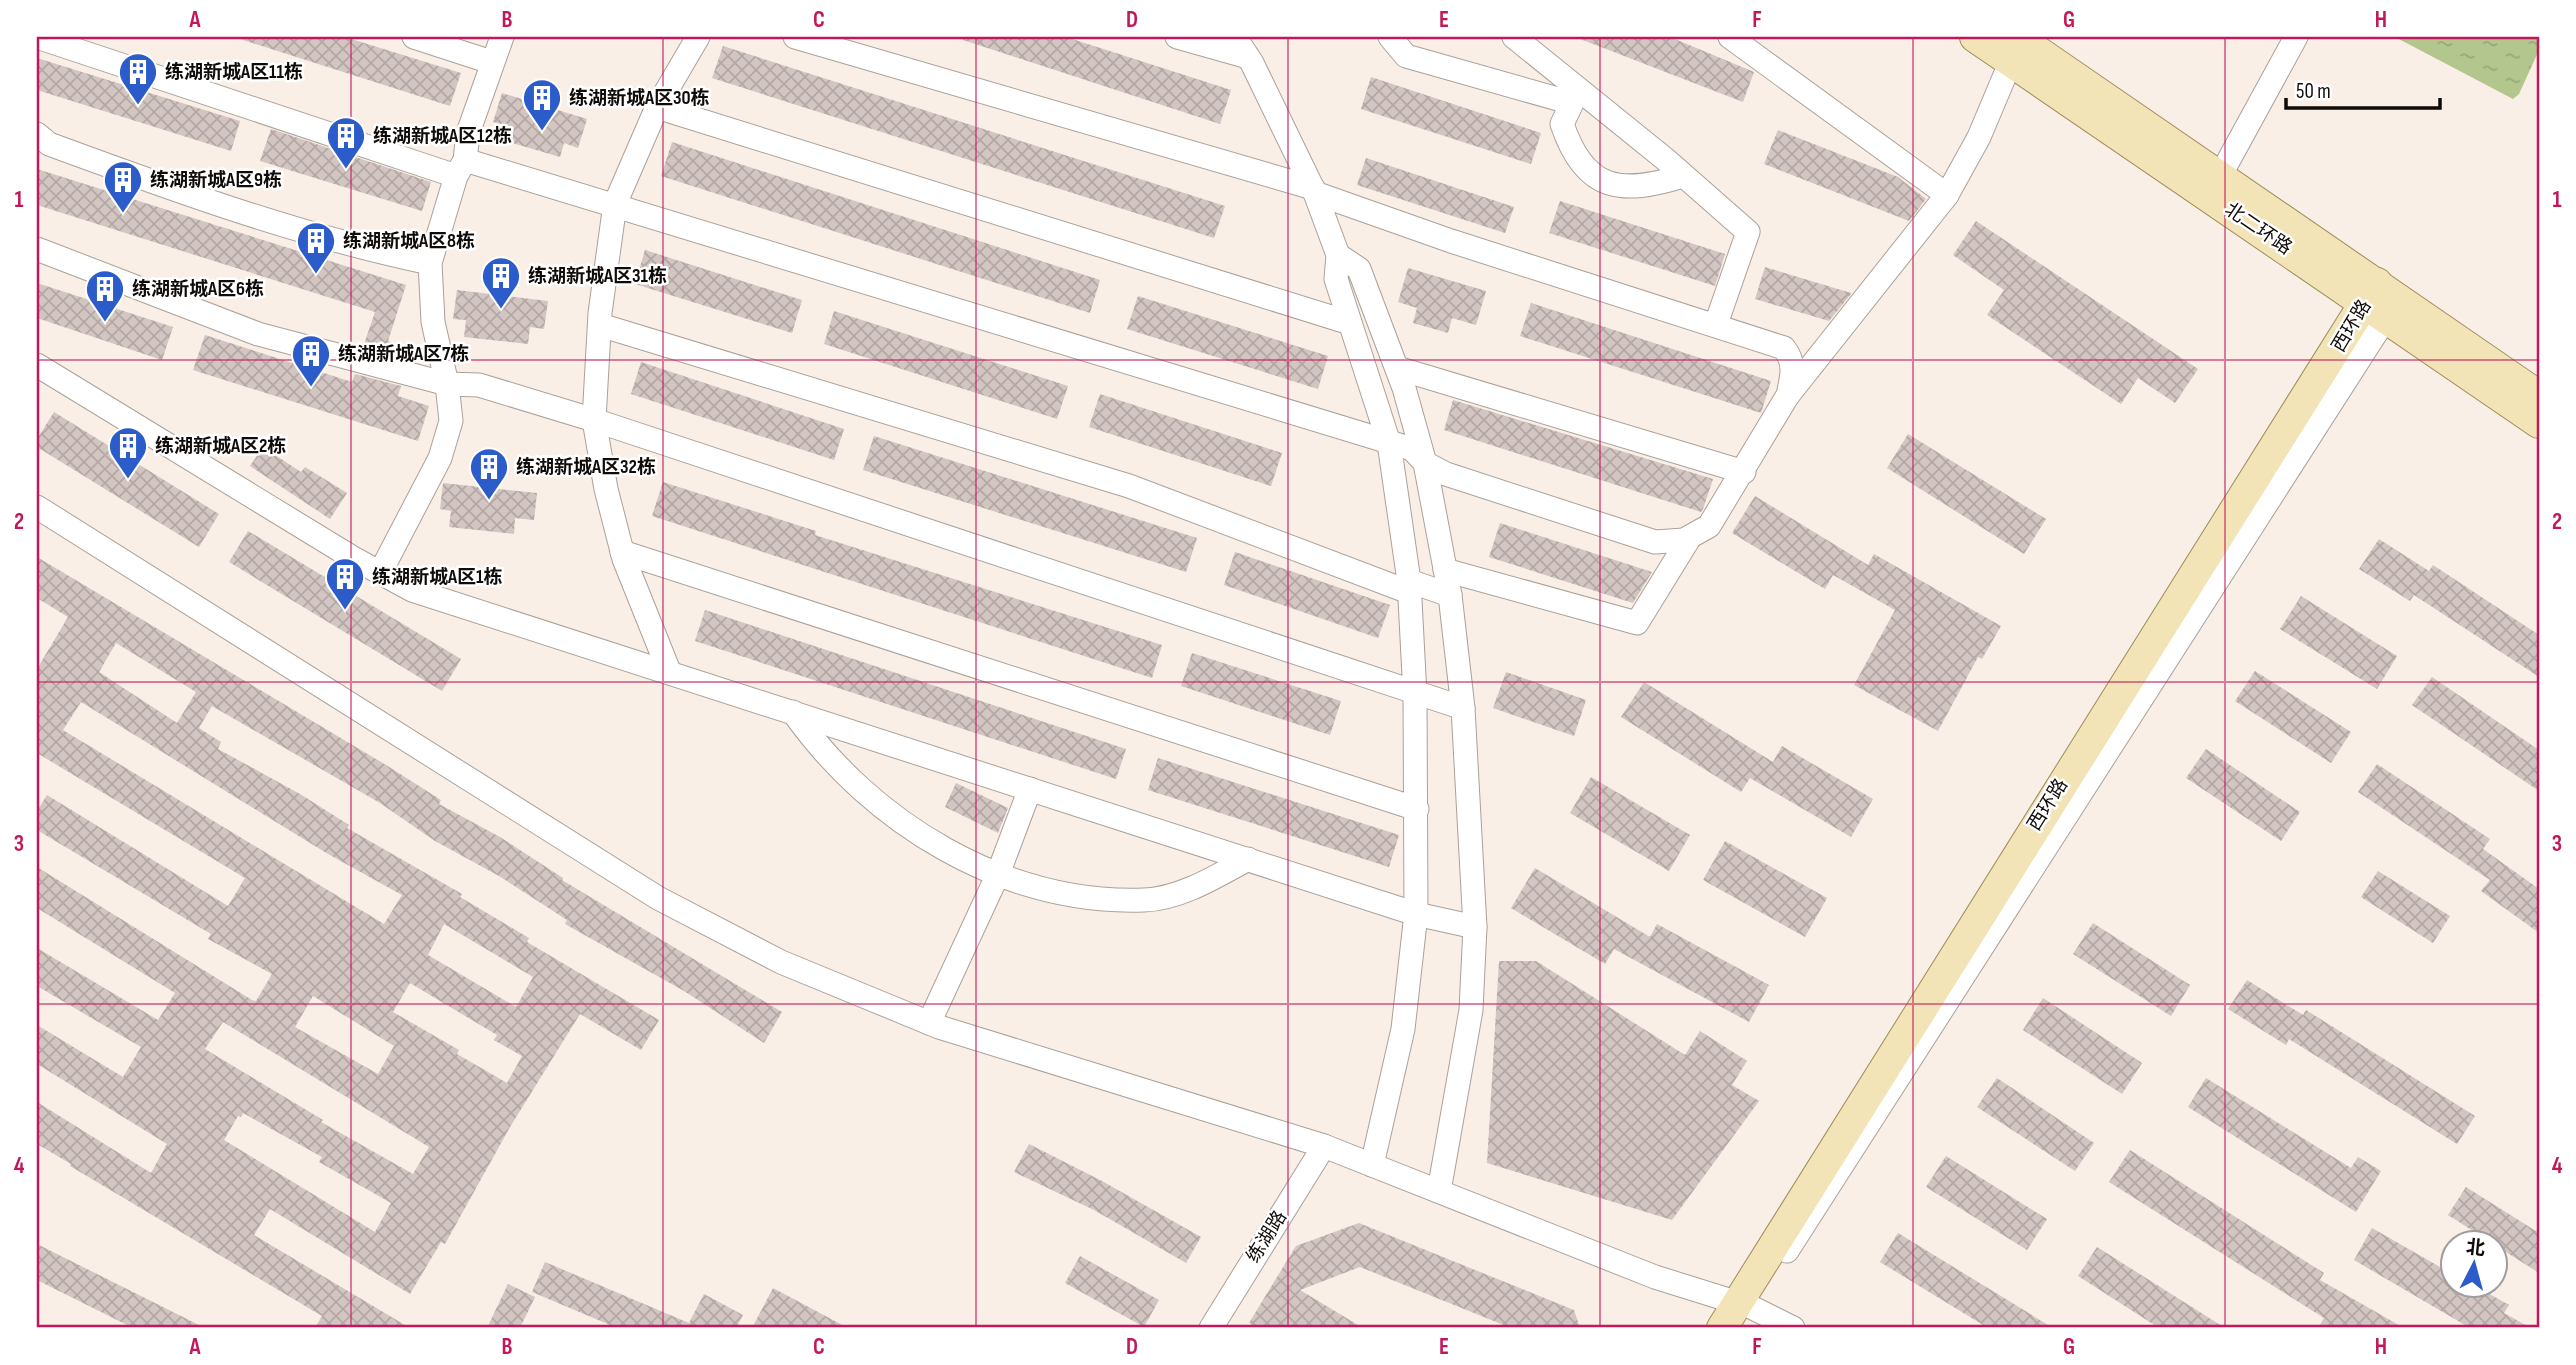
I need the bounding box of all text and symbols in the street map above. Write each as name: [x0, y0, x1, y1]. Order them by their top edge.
text: A: [189, 6, 202, 34]
text: B: [502, 6, 513, 34]
text: C: [813, 6, 825, 34]
text: D: [1126, 6, 1138, 34]
text: E: [1439, 6, 1449, 34]
text: F: [1752, 6, 1762, 34]
text: G: [2063, 6, 2075, 34]
text: H: [2375, 6, 2387, 34]
building icon: 练湖新城A区11栋: [117, 51, 159, 106]
place label: 练湖新城A区11栋: [165, 61, 303, 84]
scale bar: [2286, 66, 2440, 110]
building icon: 练湖新城A区30栋: [521, 77, 563, 132]
text: 50 m: [2296, 79, 2331, 104]
place label: 练湖新城A区30栋: [569, 87, 710, 110]
building icon: 练湖新城A区12栋: [325, 115, 367, 170]
place label: 练湖新城A区12栋: [373, 125, 512, 148]
building icon: 练湖新城A区9栋: [102, 159, 144, 214]
place label: 练湖新城A区9栋: [150, 169, 282, 192]
text: 1: [14, 186, 24, 214]
text: 1: [2552, 186, 2562, 214]
street label: 北二环路: [2220, 198, 2296, 260]
building icon: 练湖新城A区8栋: [295, 220, 337, 275]
place label: 练湖新城A区8栋: [343, 230, 475, 253]
building icon: 练湖新城A区31栋: [480, 255, 522, 310]
place label: 练湖新城A区31栋: [528, 265, 667, 288]
building icon: 练湖新城A区6栋: [84, 268, 126, 323]
place label: 练湖新城A区6栋: [132, 278, 264, 301]
street label: 西环路: [2327, 296, 2377, 356]
building icon: 练湖新城A区7栋: [290, 333, 332, 388]
place label: 练湖新城A区7栋: [338, 343, 469, 366]
building icon: 练湖新城A区2栋: [107, 425, 149, 480]
place label: 练湖新城A区2栋: [155, 435, 286, 458]
building icon: 练湖新城A区32栋: [468, 446, 510, 501]
place label: 练湖新城A区32栋: [516, 456, 656, 479]
text: 2: [14, 508, 24, 536]
text: 2: [2552, 508, 2562, 536]
building icon: 练湖新城A区1栋: [324, 556, 366, 611]
place label: 练湖新城A区1栋: [372, 566, 503, 589]
street label: 西环路: [2023, 775, 2073, 835]
text: 3: [14, 830, 24, 858]
text: 3: [2552, 830, 2562, 858]
text: 4: [14, 1152, 25, 1180]
text: 4: [2552, 1152, 2563, 1180]
street label: 练湖路: [1242, 1207, 1292, 1267]
north arrow: [2440, 1228, 2510, 1298]
text: 北: [2465, 1236, 2486, 1261]
text: A: [189, 1333, 202, 1361]
text: B: [502, 1333, 513, 1361]
text: C: [813, 1333, 825, 1361]
text: D: [1126, 1333, 1138, 1361]
text: E: [1439, 1333, 1449, 1361]
text: F: [1752, 1333, 1762, 1361]
text: G: [2063, 1333, 2075, 1361]
text: H: [2375, 1333, 2387, 1361]

